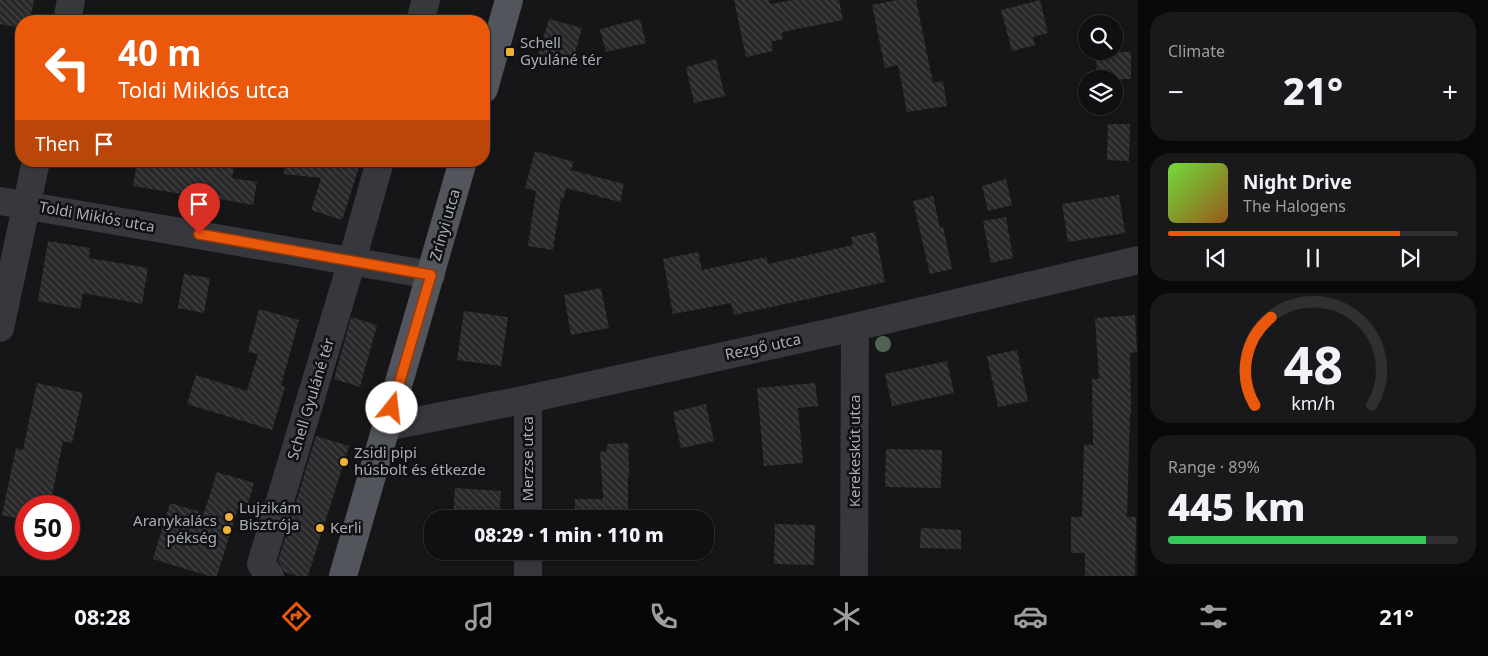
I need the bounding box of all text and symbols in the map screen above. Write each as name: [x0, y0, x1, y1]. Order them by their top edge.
map controls: [1078, 15, 1123, 115]
button: search: [1078, 15, 1123, 60]
text: 40 m: [118, 29, 201, 76]
place label: Schell Gyuláné tér: [520, 32, 602, 69]
icon: left: [35, 35, 100, 100]
text: Climate: [1168, 40, 1225, 62]
marker: Schell Gyuláné tér: [504, 46, 516, 58]
text: 21°: [1283, 64, 1343, 116]
button: layers: [1078, 70, 1123, 115]
text: −: [1168, 72, 1184, 110]
text: +: [1442, 72, 1458, 110]
text: Toldi Miklós utca: [118, 74, 290, 104]
icon: arrive: [90, 130, 118, 158]
text: Then: [35, 131, 80, 157]
text: Night Drive: [1243, 169, 1352, 195]
pin: [178, 183, 220, 234]
street label: Zrínyi utca: [424, 187, 464, 263]
icon: arrive: [185, 190, 213, 218]
text: The Halogens: [1243, 195, 1346, 217]
street label: Toldi Miklós utca: [38, 196, 157, 236]
icon: previous: [1202, 244, 1230, 272]
icon: pause: [1299, 244, 1327, 272]
icon: next: [1396, 244, 1424, 272]
street label: Rezgő utca: [723, 328, 803, 364]
text: 48: [1283, 328, 1343, 399]
street label: Schell Gyuláné tér: [282, 335, 338, 462]
position arrow: [365, 381, 417, 433]
text: km/h: [1291, 391, 1335, 415]
street label: Kerekeskút utca: [844, 395, 864, 507]
street label: Merzse utca: [517, 416, 537, 502]
place label: Zsidi pipi húsbolt és étkezde: [354, 442, 486, 479]
marker: Zsidi pipi húsbolt és étkezde: [338, 456, 350, 468]
text: Range · 89%: [1168, 456, 1260, 478]
text: 445 km: [1168, 480, 1306, 532]
speed limit sign: 50: [15, 495, 80, 560]
place label: Lujzikám Bisztrója: [239, 497, 301, 534]
place label: Aranykalács pékség: [133, 510, 217, 547]
marker: Lujzikám Bisztrója: [223, 511, 235, 523]
place label: Kerli: [330, 517, 362, 537]
marker: Kerli: [314, 522, 326, 534]
text: 08:29 · 1 min · 110 m: [474, 522, 664, 548]
marker: Aranykalács pékség: [221, 524, 233, 536]
icon: directions: [279, 599, 314, 634]
icon: music: [462, 599, 497, 634]
icon: phone: [646, 599, 681, 634]
icon: climate: [829, 599, 864, 634]
icon: car: [1013, 599, 1048, 634]
icon: filters: [1196, 599, 1231, 634]
text: 08:28: [74, 601, 131, 631]
text: 21°: [1379, 601, 1414, 631]

